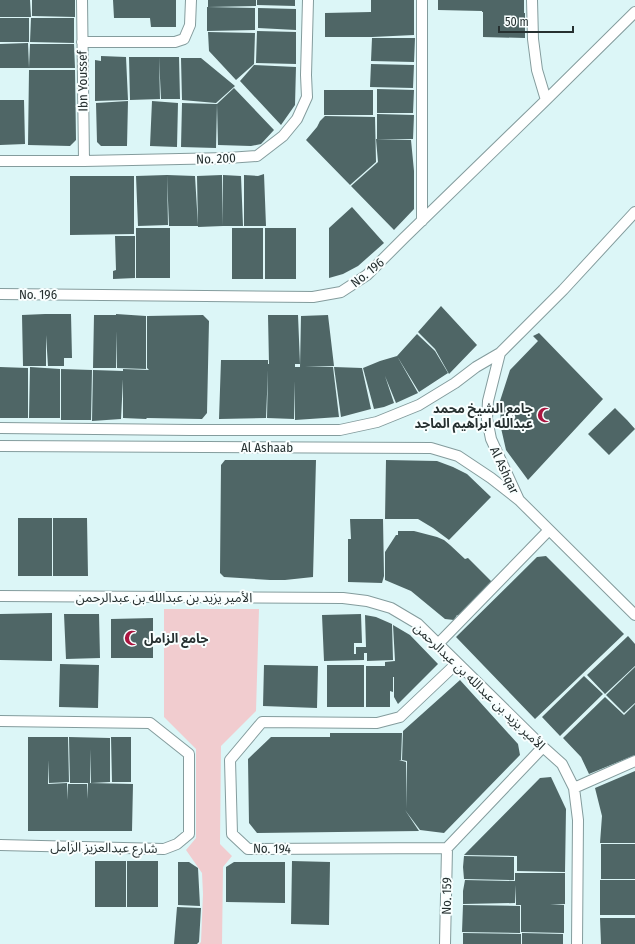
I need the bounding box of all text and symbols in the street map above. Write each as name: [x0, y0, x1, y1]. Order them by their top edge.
scale bar: [499, 8, 573, 34]
text: 50 m: [505, 15, 529, 29]
street label: Ibn Youssef: [74, 49, 91, 112]
street label: No. 200: [196, 150, 236, 167]
street label: No. 196: [348, 255, 387, 290]
street label: No. 196: [19, 287, 57, 302]
place label: جامع الشيخ محمد عبدالله ابراهيم الماجد: [415, 401, 533, 434]
mosque icon: جامع الشيخ محمد عبدالله ابراهيم الماجد: [536, 406, 554, 424]
street label: Al Ashaab: [241, 440, 293, 455]
street label: Al Ashqar: [487, 444, 522, 497]
street label: الأمير يزيد بن عبدالله بن عبدالرحمن: [76, 590, 252, 606]
street label: الأمير يزيد بن عبدالله بن عبدالرحمن: [410, 620, 548, 754]
mosque icon: جامع الزامل: [123, 629, 141, 647]
place label: جامع الزامل: [144, 631, 208, 648]
street label: شارع عبدالعزيز الزامل: [50, 839, 158, 859]
street label: No. 194: [253, 841, 291, 856]
street label: No. 159: [439, 877, 454, 915]

